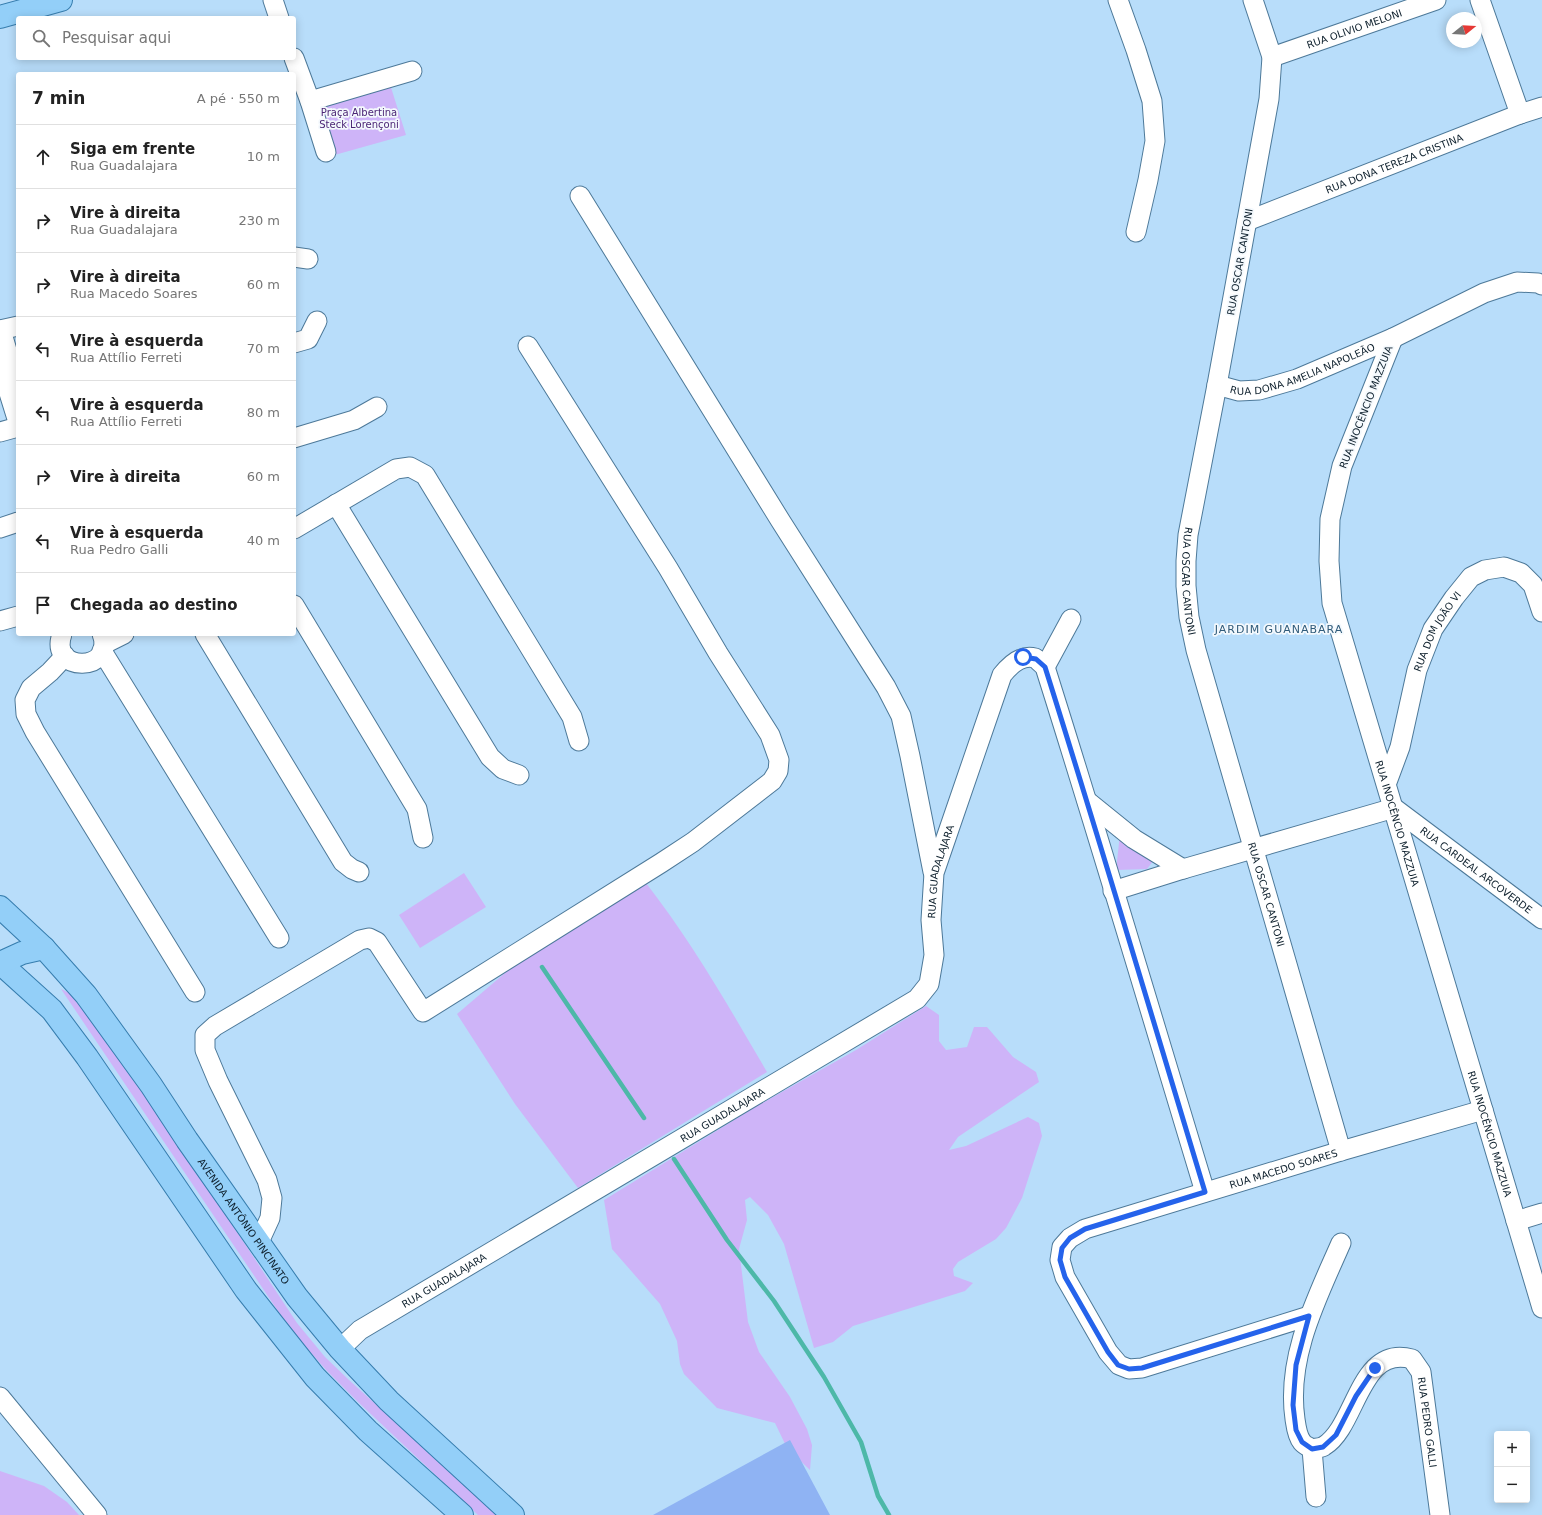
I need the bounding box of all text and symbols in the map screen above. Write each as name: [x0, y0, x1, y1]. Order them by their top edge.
street label: RUA OLIVIO MELONI: [1305, 7, 1403, 50]
north arrow: [1446, 12, 1482, 48]
search box: [16, 16, 296, 60]
icon: search: [30, 27, 52, 49]
text: Pesquisar aqui: [62, 29, 171, 47]
text: 7 min: [32, 88, 85, 108]
text: A pé · 550 m: [197, 91, 280, 106]
park label: Praça Albertina Steck Lorençoni: [319, 107, 399, 130]
street label: RUA DONA TEREZA CRISTINA: [1324, 131, 1465, 195]
text: Siga em frente: [70, 140, 195, 158]
icon: ahead: [32, 146, 54, 168]
text: 10 m: [247, 149, 280, 164]
text: Rua Guadalajara: [70, 158, 178, 173]
text: Vire à direita: [70, 204, 181, 222]
street label: RUA OSCAR CANTONI: [1225, 208, 1255, 316]
icon: right: [32, 210, 54, 232]
text: 230 m: [238, 213, 280, 228]
text: Rua Guadalajara: [70, 222, 178, 237]
text: Vire à direita: [70, 268, 181, 286]
icon: right: [32, 274, 54, 296]
text: 60 m: [247, 277, 280, 292]
text: Rua Macedo Soares: [70, 286, 197, 301]
text: Vire à esquerda: [70, 332, 204, 350]
icon: left: [32, 338, 54, 360]
text: 70 m: [247, 341, 280, 356]
street label: RUA DONA AMELIA NAPOLEÃO: [1229, 341, 1376, 397]
street label: RUA INOCÊNCIO MAZZUIA: [1337, 344, 1395, 470]
text: Rua Attílio Ferreti: [70, 350, 182, 365]
text: Vire à esquerda: [70, 396, 204, 414]
icon: left: [32, 402, 54, 424]
text: 80 m: [247, 405, 280, 420]
text: Rua Attílio Ferreti: [70, 414, 182, 429]
icon: right: [32, 466, 54, 488]
text: Vire à direita: [70, 468, 181, 486]
text: 60 m: [247, 469, 280, 484]
text: Vire à esquerda: [70, 524, 204, 542]
street label: RUA OSCAR CANTONI: [1181, 526, 1198, 636]
icon: left: [32, 530, 54, 552]
text: 40 m: [247, 533, 280, 548]
text: Rua Pedro Galli: [70, 542, 168, 557]
street label: RUA DOM JOÃO VI: [1411, 589, 1463, 673]
icon: arrive: [32, 594, 54, 616]
text: Chegada ao destino: [70, 596, 238, 614]
district label: JARDIM GUANABARA: [1214, 623, 1343, 636]
route start: [1014, 648, 1032, 666]
street label: RUA INOCÊNCIO MAZZUIA: [1374, 759, 1422, 888]
street label: RUA GUADALAJARA: [926, 823, 956, 919]
street label: RUA CARDEAL ARCOVERDE: [1418, 824, 1534, 915]
street label: RUA OSCAR CANTONI: [1246, 841, 1287, 948]
street label: RUA INOCÊNCIO MAZZUIA: [1466, 1069, 1514, 1198]
street label: RUA GUADALAJARA: [678, 1085, 767, 1144]
street label: RUA MACEDO SOARES: [1228, 1147, 1339, 1190]
street label: AVENIDA ANTÔNIO PINCINATO: [196, 1156, 292, 1286]
street label: RUA GUADALAJARA: [400, 1251, 488, 1310]
route end: [1366, 1359, 1384, 1377]
street label: RUA PEDRO GALLI: [1416, 1376, 1439, 1468]
map controls: [1494, 1431, 1530, 1503]
button: +: [1494, 1431, 1530, 1467]
button: −: [1494, 1467, 1530, 1503]

